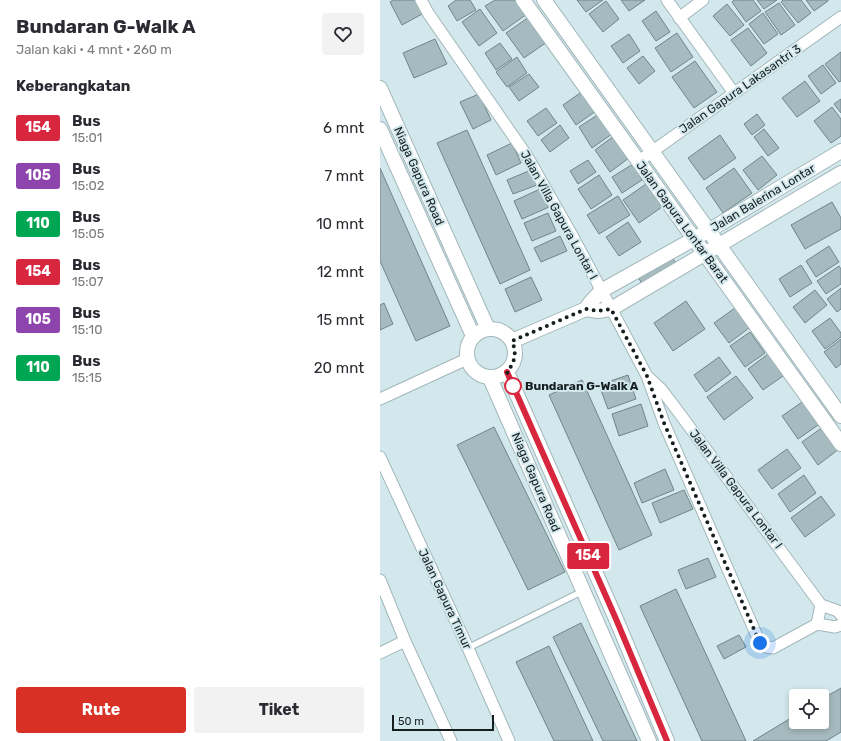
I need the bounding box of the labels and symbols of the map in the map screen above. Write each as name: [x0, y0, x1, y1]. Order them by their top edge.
street label: Jalan Gapura Lakasantri 3: [676, 42, 804, 136]
street label: Niaga Gapura Road: [391, 125, 447, 227]
street label: Jalan Villa Gapura Lontar I: [518, 148, 600, 282]
street label: Jalan Gapura Lontar Barat: [633, 159, 731, 286]
street label: Jalan Balerina Lontar: [708, 161, 818, 235]
marker: Bundaran G-Walk A: [504, 377, 522, 395]
place label: Bundaran G-Walk A: [525, 379, 639, 393]
street label: Jalan Villa Gapura Lontar I: [687, 427, 785, 551]
street label: Niaga Gapura Road: [509, 430, 563, 534]
line badge: 154: [565, 543, 611, 569]
street label: Jalan Gapura Timur: [416, 547, 475, 652]
your location: [750, 633, 770, 653]
scale bar: [392, 713, 494, 732]

